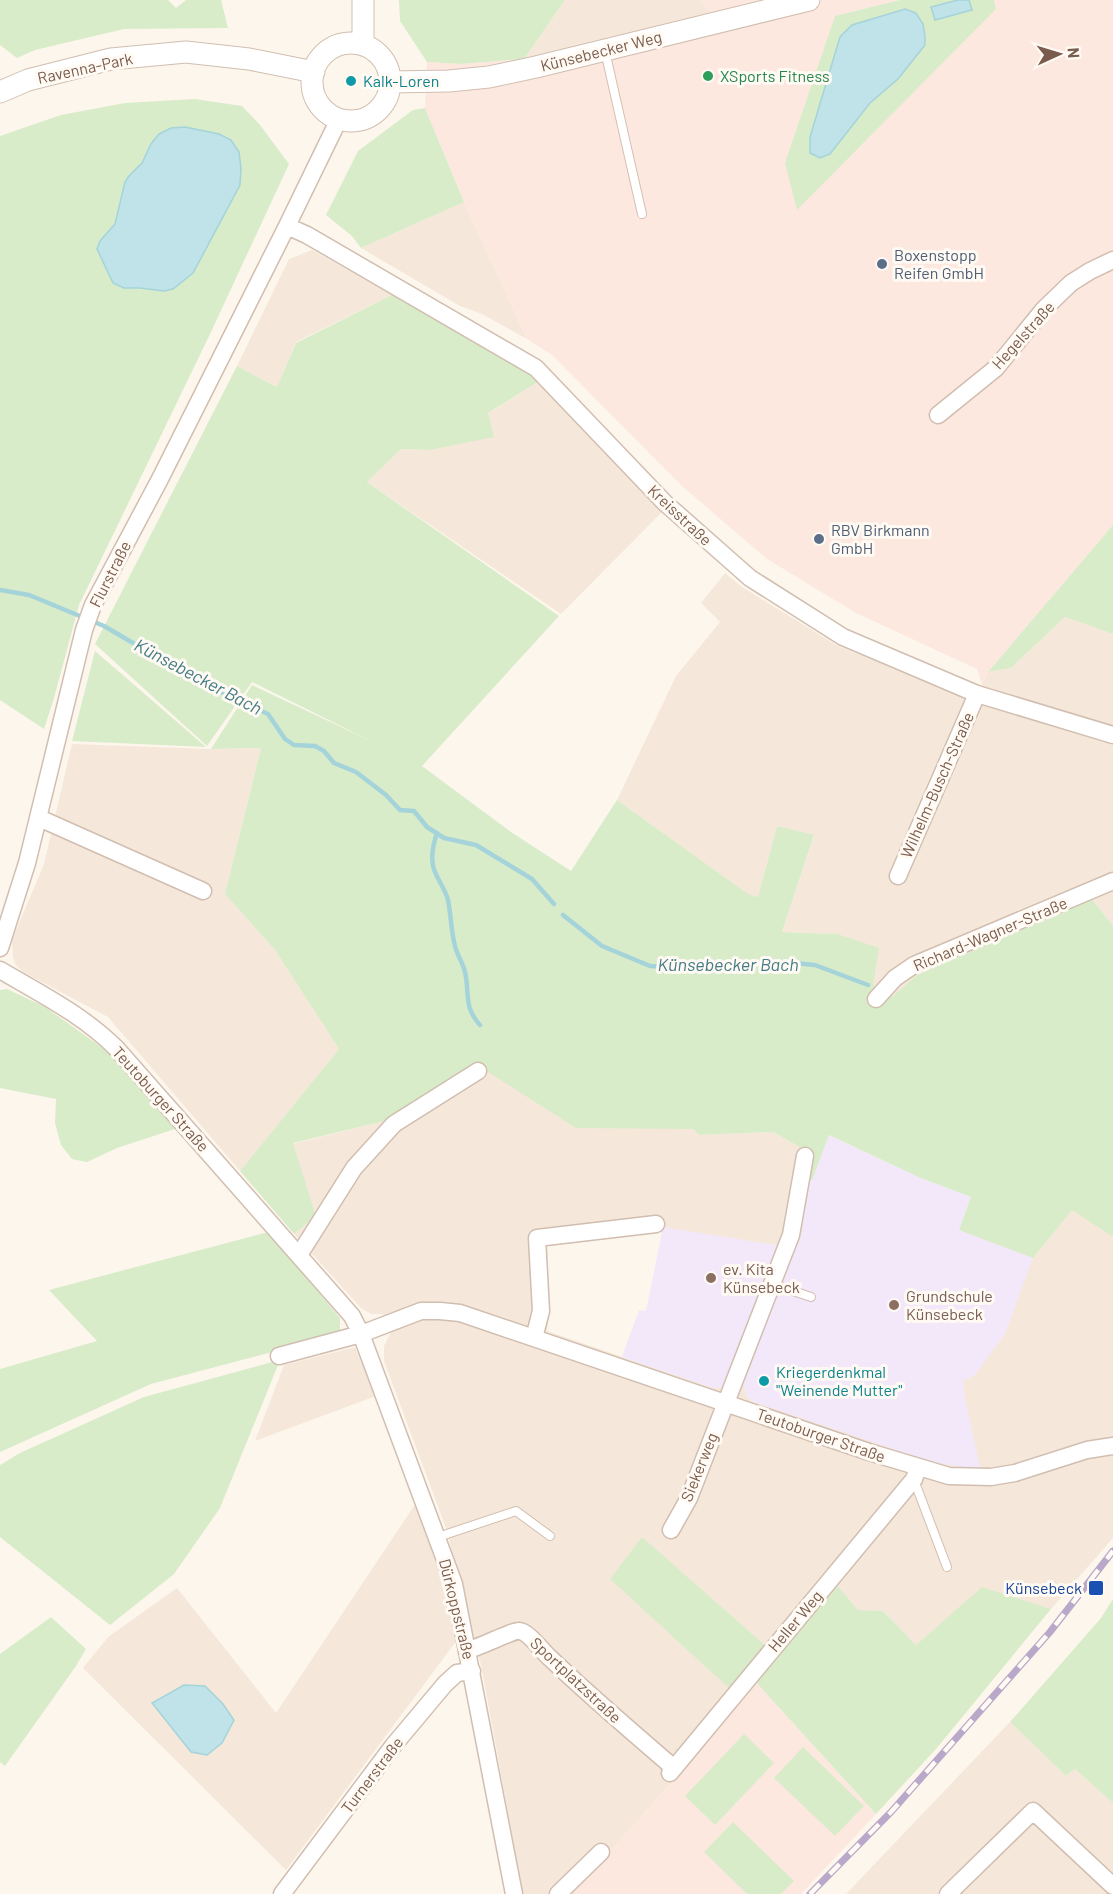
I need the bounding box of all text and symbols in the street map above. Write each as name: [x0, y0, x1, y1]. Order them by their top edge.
north arrow: [1029, 24, 1089, 84]
street label: Künsebecker Weg: [538, 26, 664, 75]
text: N: [1065, 47, 1084, 59]
street label: Ravenna-Park: [36, 48, 134, 87]
place label: XSports Fitness: [720, 66, 830, 85]
marker: XSports Fitness: [701, 69, 715, 83]
place label: Kalk-Loren: [363, 71, 439, 90]
marker: Kalk-Loren: [344, 74, 358, 88]
place label: Boxenstopp Reifen GmbH: [894, 245, 984, 282]
marker: Boxenstopp Reifen GmbH: [875, 257, 889, 271]
street label: Hegelstraße: [987, 297, 1058, 372]
street label: Kreisstraße: [644, 480, 716, 549]
place label: RBV Birkmann GmbH: [831, 520, 930, 557]
marker: RBV Birkmann GmbH: [812, 532, 826, 546]
street label: Flurstraße: [85, 537, 134, 610]
water label: Künsebecker Bach: [131, 633, 266, 719]
street label: Wilhelm-Busch-Straße: [896, 709, 977, 861]
street label: Richard-Wagner-Straße: [910, 892, 1070, 975]
water label: Künsebecker Bach: [657, 953, 799, 975]
street label: Teutoburger Straße: [109, 1042, 214, 1155]
place label: ev. Kita Künsebeck: [723, 1259, 800, 1296]
marker: ev. Kita Künsebeck: [704, 1271, 718, 1285]
place label: Grundschule Künsebeck: [906, 1286, 993, 1323]
marker: Grundschule Künsebeck: [887, 1298, 901, 1312]
place label: Kriegerdenkmal "Weinende Mutter": [776, 1362, 903, 1399]
marker: Kriegerdenkmal "Weinende Mutter": [757, 1374, 771, 1388]
street label: Teutoburger Straße: [754, 1404, 888, 1465]
street label: Siekerweg: [676, 1429, 721, 1504]
street label: Dürkoppstraße: [436, 1557, 479, 1661]
place label: Künsebeck: [1005, 1578, 1082, 1597]
marker: Künsebeck: [1087, 1579, 1105, 1597]
street label: Heller Weg: [763, 1586, 826, 1655]
street label: Sportplatzstraße: [527, 1633, 626, 1727]
street label: Turnerstraße: [337, 1733, 406, 1817]

